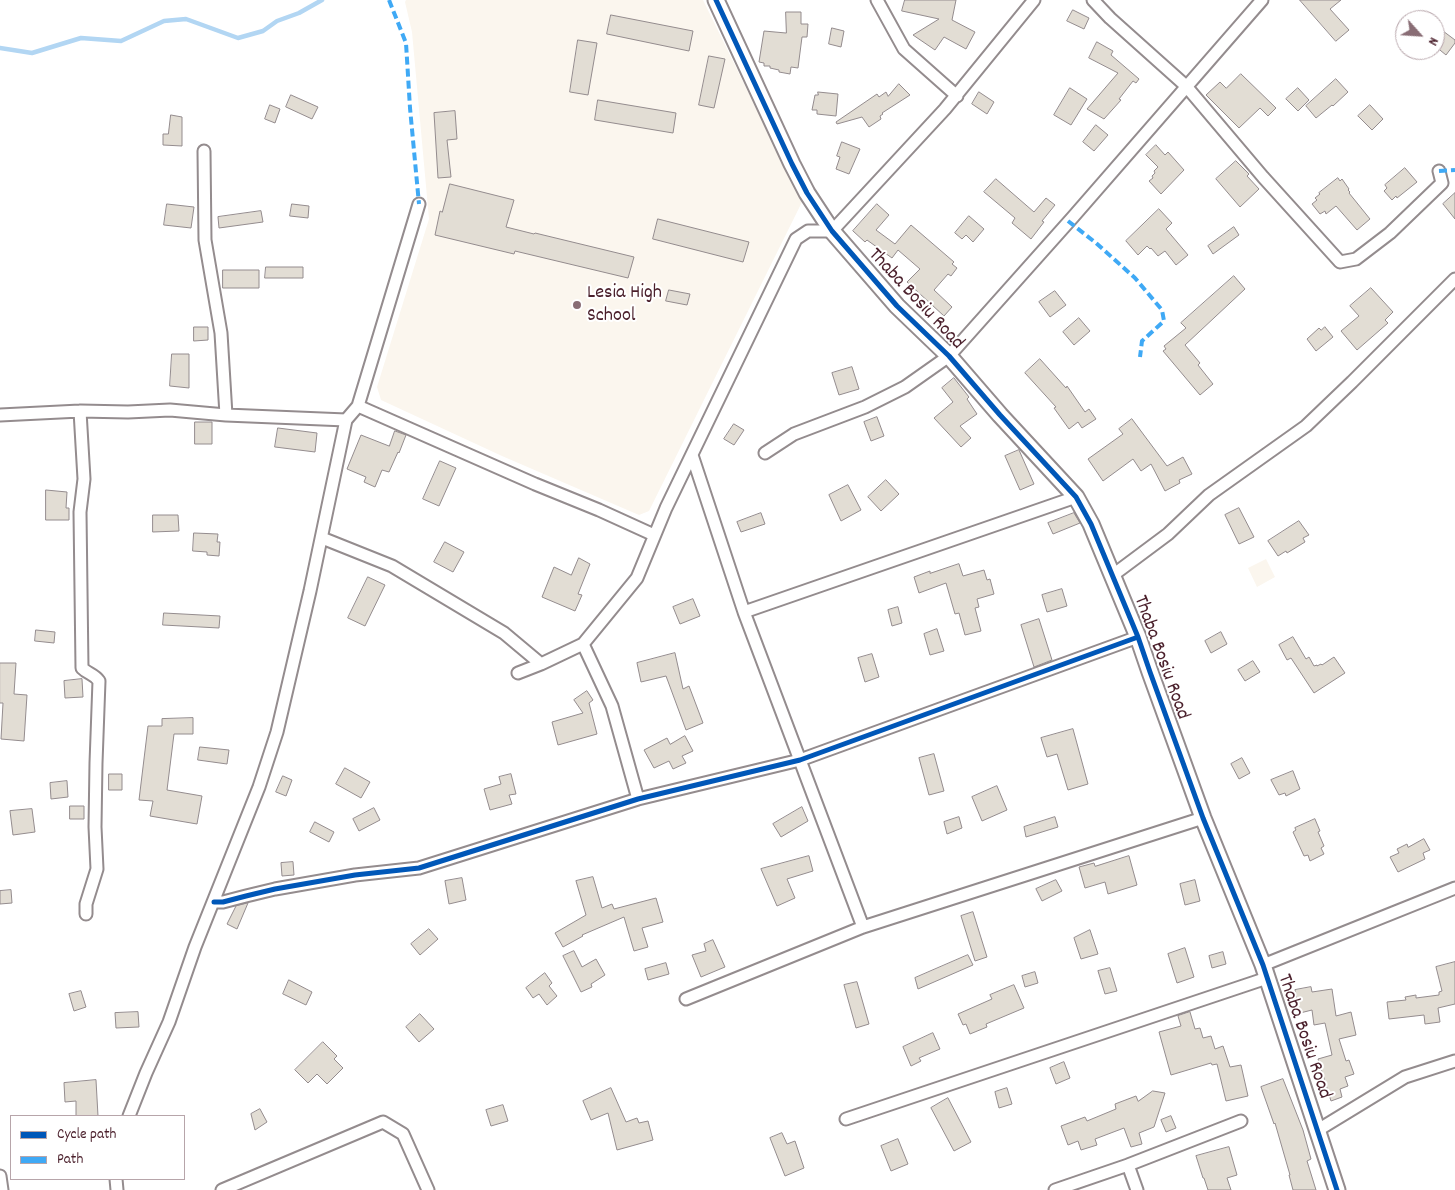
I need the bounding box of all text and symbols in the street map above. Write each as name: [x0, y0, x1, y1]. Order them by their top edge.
north arrow: [1395, 10, 1445, 60]
text: N: [1422, 34, 1443, 49]
street label: Thaba Bosiu Road: [862, 244, 968, 356]
place label: Lesia High School: [587, 282, 662, 329]
marker: Lesia High School: [571, 299, 583, 311]
street label: Thaba Bosiu Road: [1126, 593, 1194, 723]
street label: Thaba Bosiu Road: [1270, 972, 1336, 1102]
legend: [10, 1115, 185, 1180]
text: Cycle path: [57, 1124, 116, 1146]
text: Path: [57, 1149, 83, 1171]

